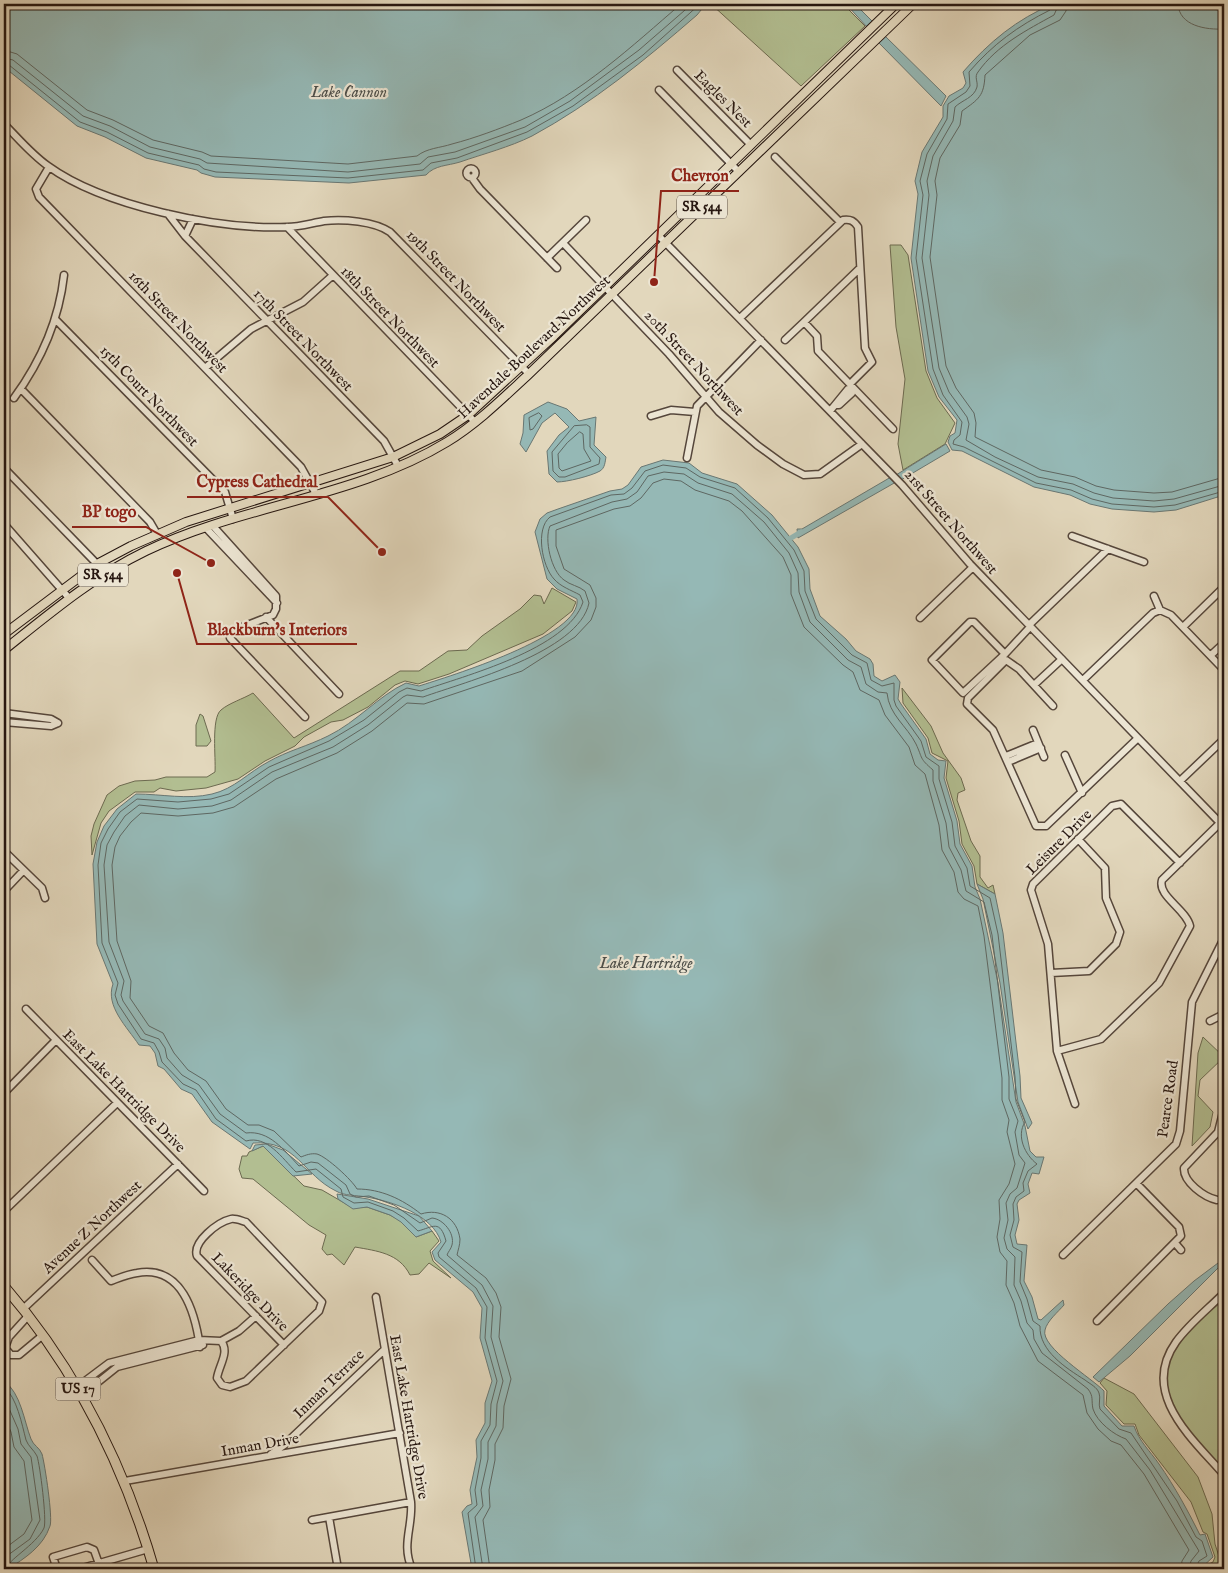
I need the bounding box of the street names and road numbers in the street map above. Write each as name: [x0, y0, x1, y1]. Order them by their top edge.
street label: Eagles Nest: [690, 66, 756, 132]
road number: SR 544: [677, 196, 727, 218]
street label: 19th Street Northwest: [402, 226, 510, 336]
street label: 18th Street Northwest: [336, 262, 444, 372]
street label: 16th Street Northwest: [124, 267, 232, 377]
street label: Havendale Boulevard Northwest: [454, 271, 614, 423]
street label: 17th Street Northwest: [249, 285, 357, 395]
street label: 20th Street Northwest: [640, 306, 748, 420]
street label: 15th Court Northwest: [96, 341, 202, 451]
street label: 21st Street Northwest: [900, 466, 1002, 578]
road number: SR 544: [78, 564, 128, 586]
street label: Leisure Drive: [1022, 805, 1096, 879]
street label: East Lake Hartridge Drive: [58, 1025, 190, 1157]
street label: Pearce Road: [1153, 1058, 1183, 1139]
street label: Avenue Z Northwest: [38, 1176, 146, 1279]
street label: Lakeridge Drive: [208, 1248, 293, 1336]
street label: East Lake Hartridge Drive: [385, 1333, 433, 1501]
street label: Inman Terrace: [290, 1345, 368, 1422]
road number: US 17: [56, 1378, 100, 1400]
street label: Inman Drive: [220, 1429, 301, 1461]

